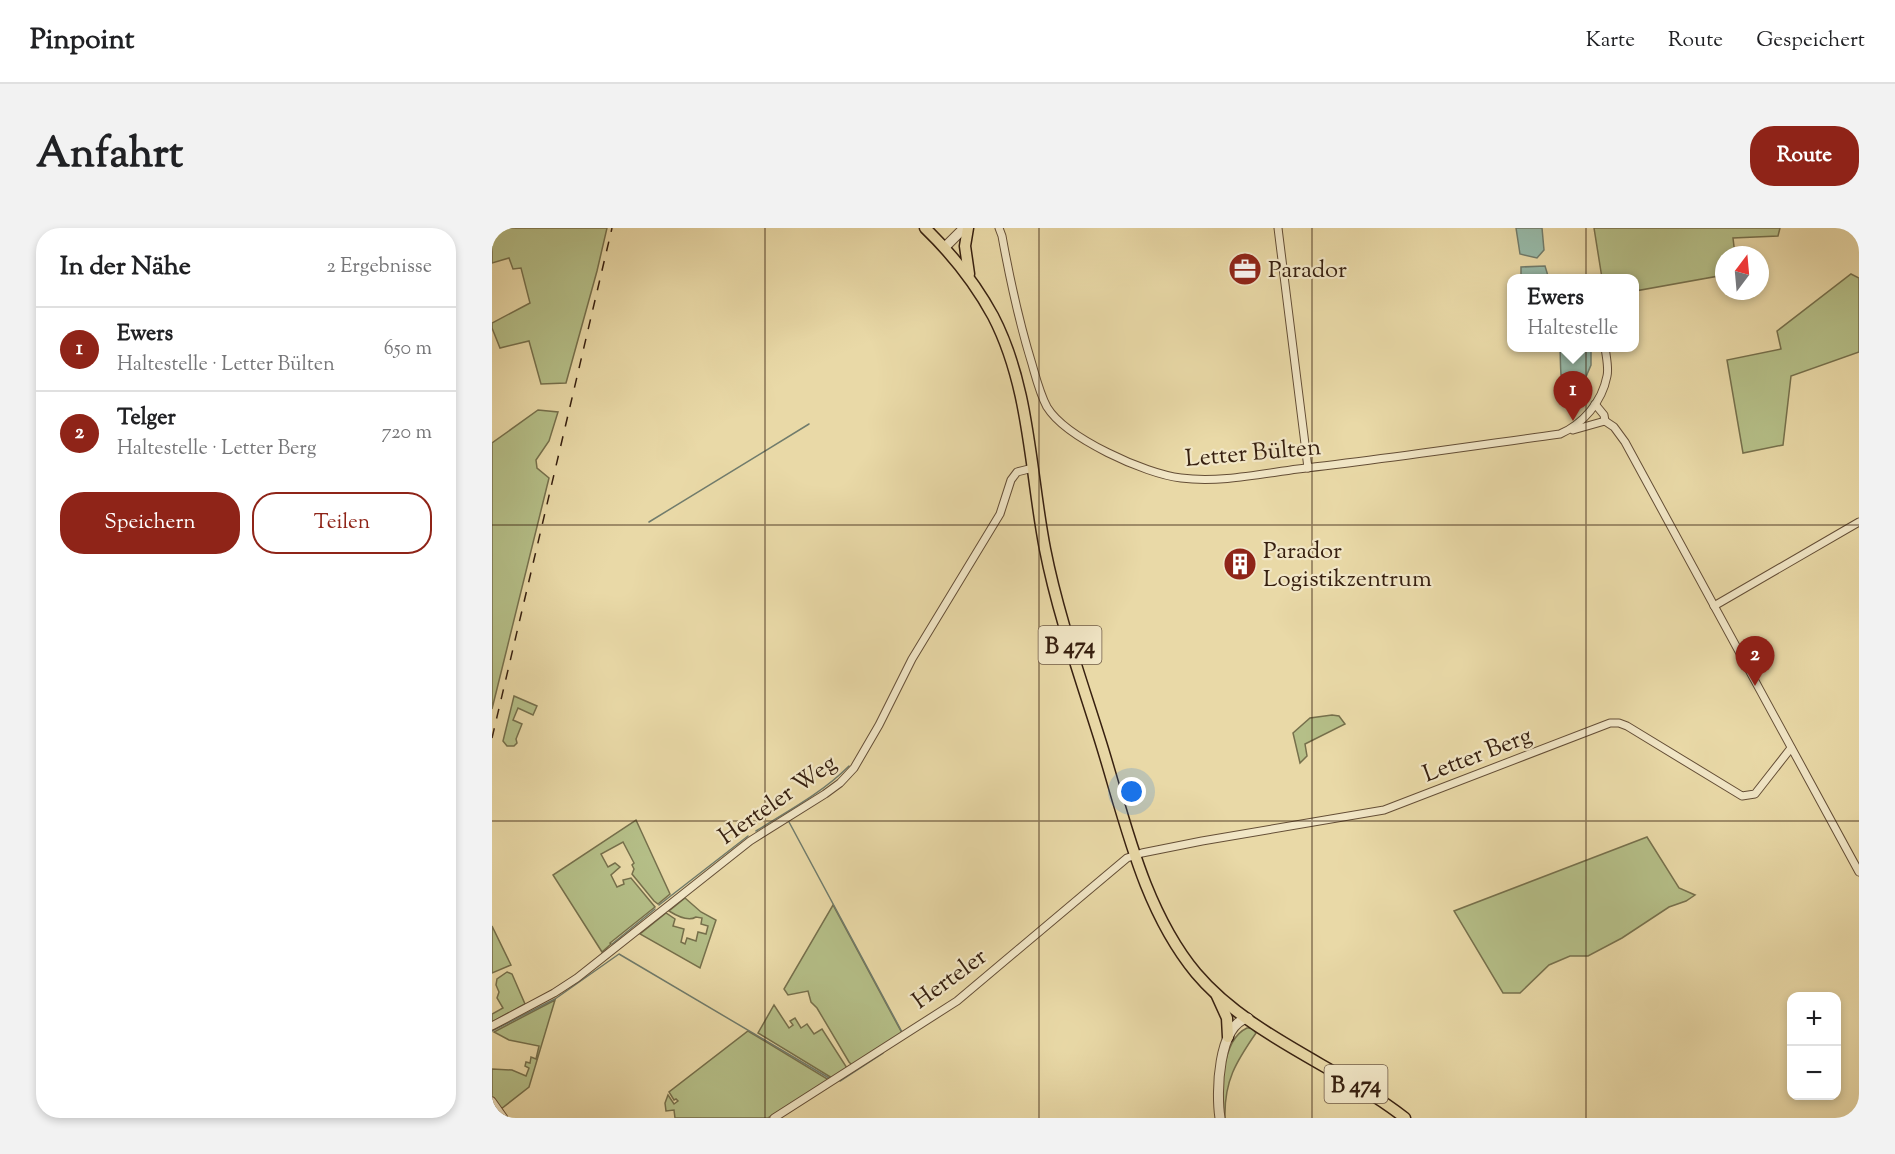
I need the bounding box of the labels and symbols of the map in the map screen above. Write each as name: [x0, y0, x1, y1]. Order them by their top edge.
north arrow: [1715, 246, 1769, 300]
office icon: Parador: [1227, 251, 1263, 287]
place label: Parador: [1268, 254, 1347, 288]
pin: 1: [1554, 372, 1592, 421]
street label: Letter Bülten: [1184, 431, 1323, 477]
place label: Parador Logistikzentrum: [1263, 535, 1432, 597]
building icon: Parador Logistikzentrum: [1222, 546, 1258, 582]
road number: B 474: [1038, 626, 1102, 664]
pin: 2: [1736, 636, 1774, 686]
street label: Letter Berg: [1418, 719, 1537, 792]
street label: Herteler Weg: [712, 747, 844, 854]
your location: [1117, 777, 1146, 806]
street label: Herteler: [906, 941, 995, 1018]
road number: B 474: [1324, 1065, 1388, 1103]

